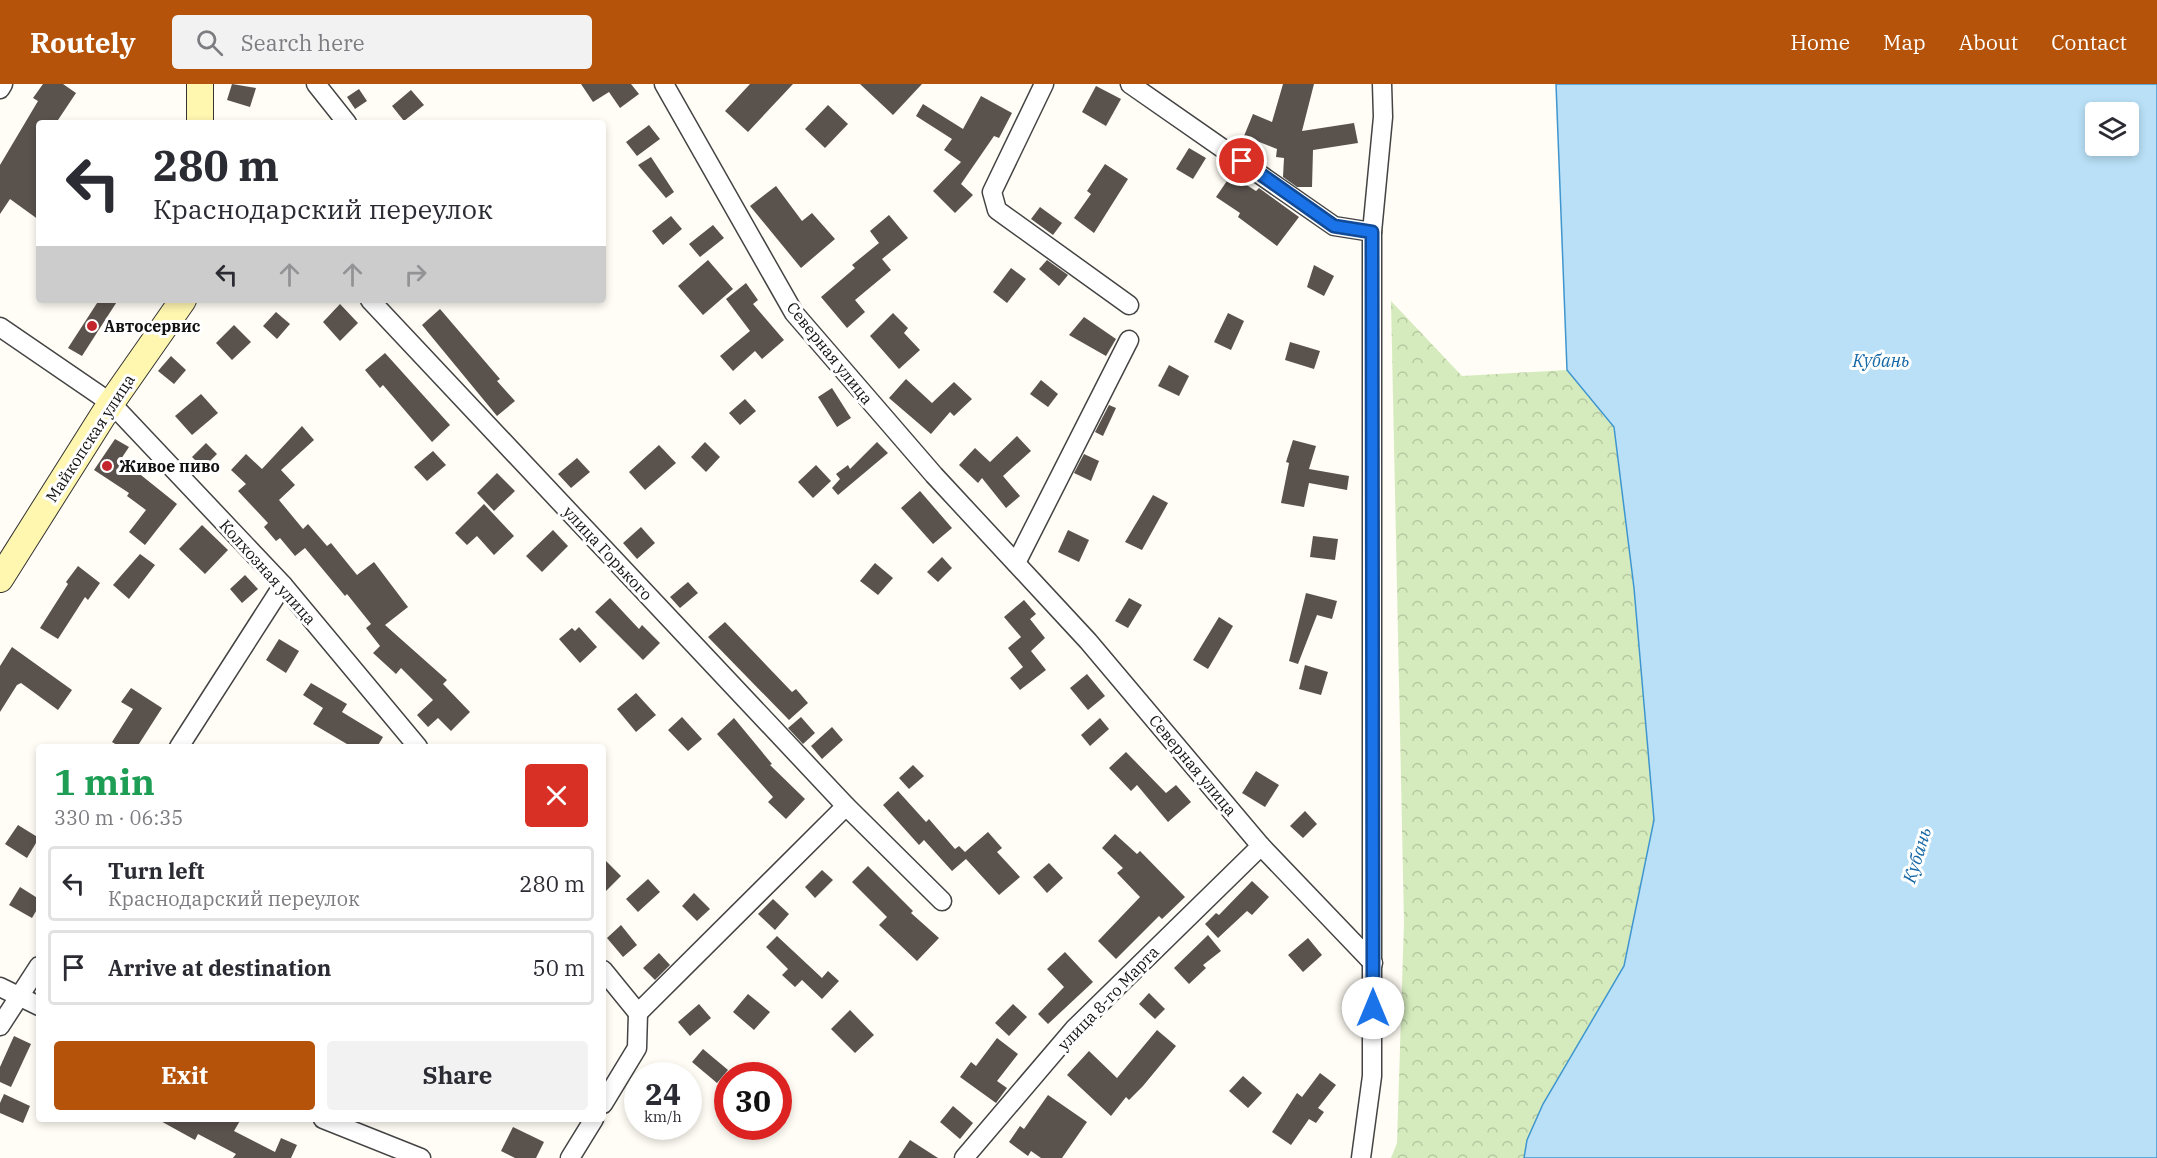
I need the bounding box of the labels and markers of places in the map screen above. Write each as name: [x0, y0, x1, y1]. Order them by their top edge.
pin: [1216, 135, 1267, 186]
place label: Автосервис: [104, 316, 201, 336]
marker: Автосервис: [85, 319, 99, 333]
place label: Живое пиво: [119, 456, 220, 476]
marker: Живое пиво: [100, 459, 114, 473]

